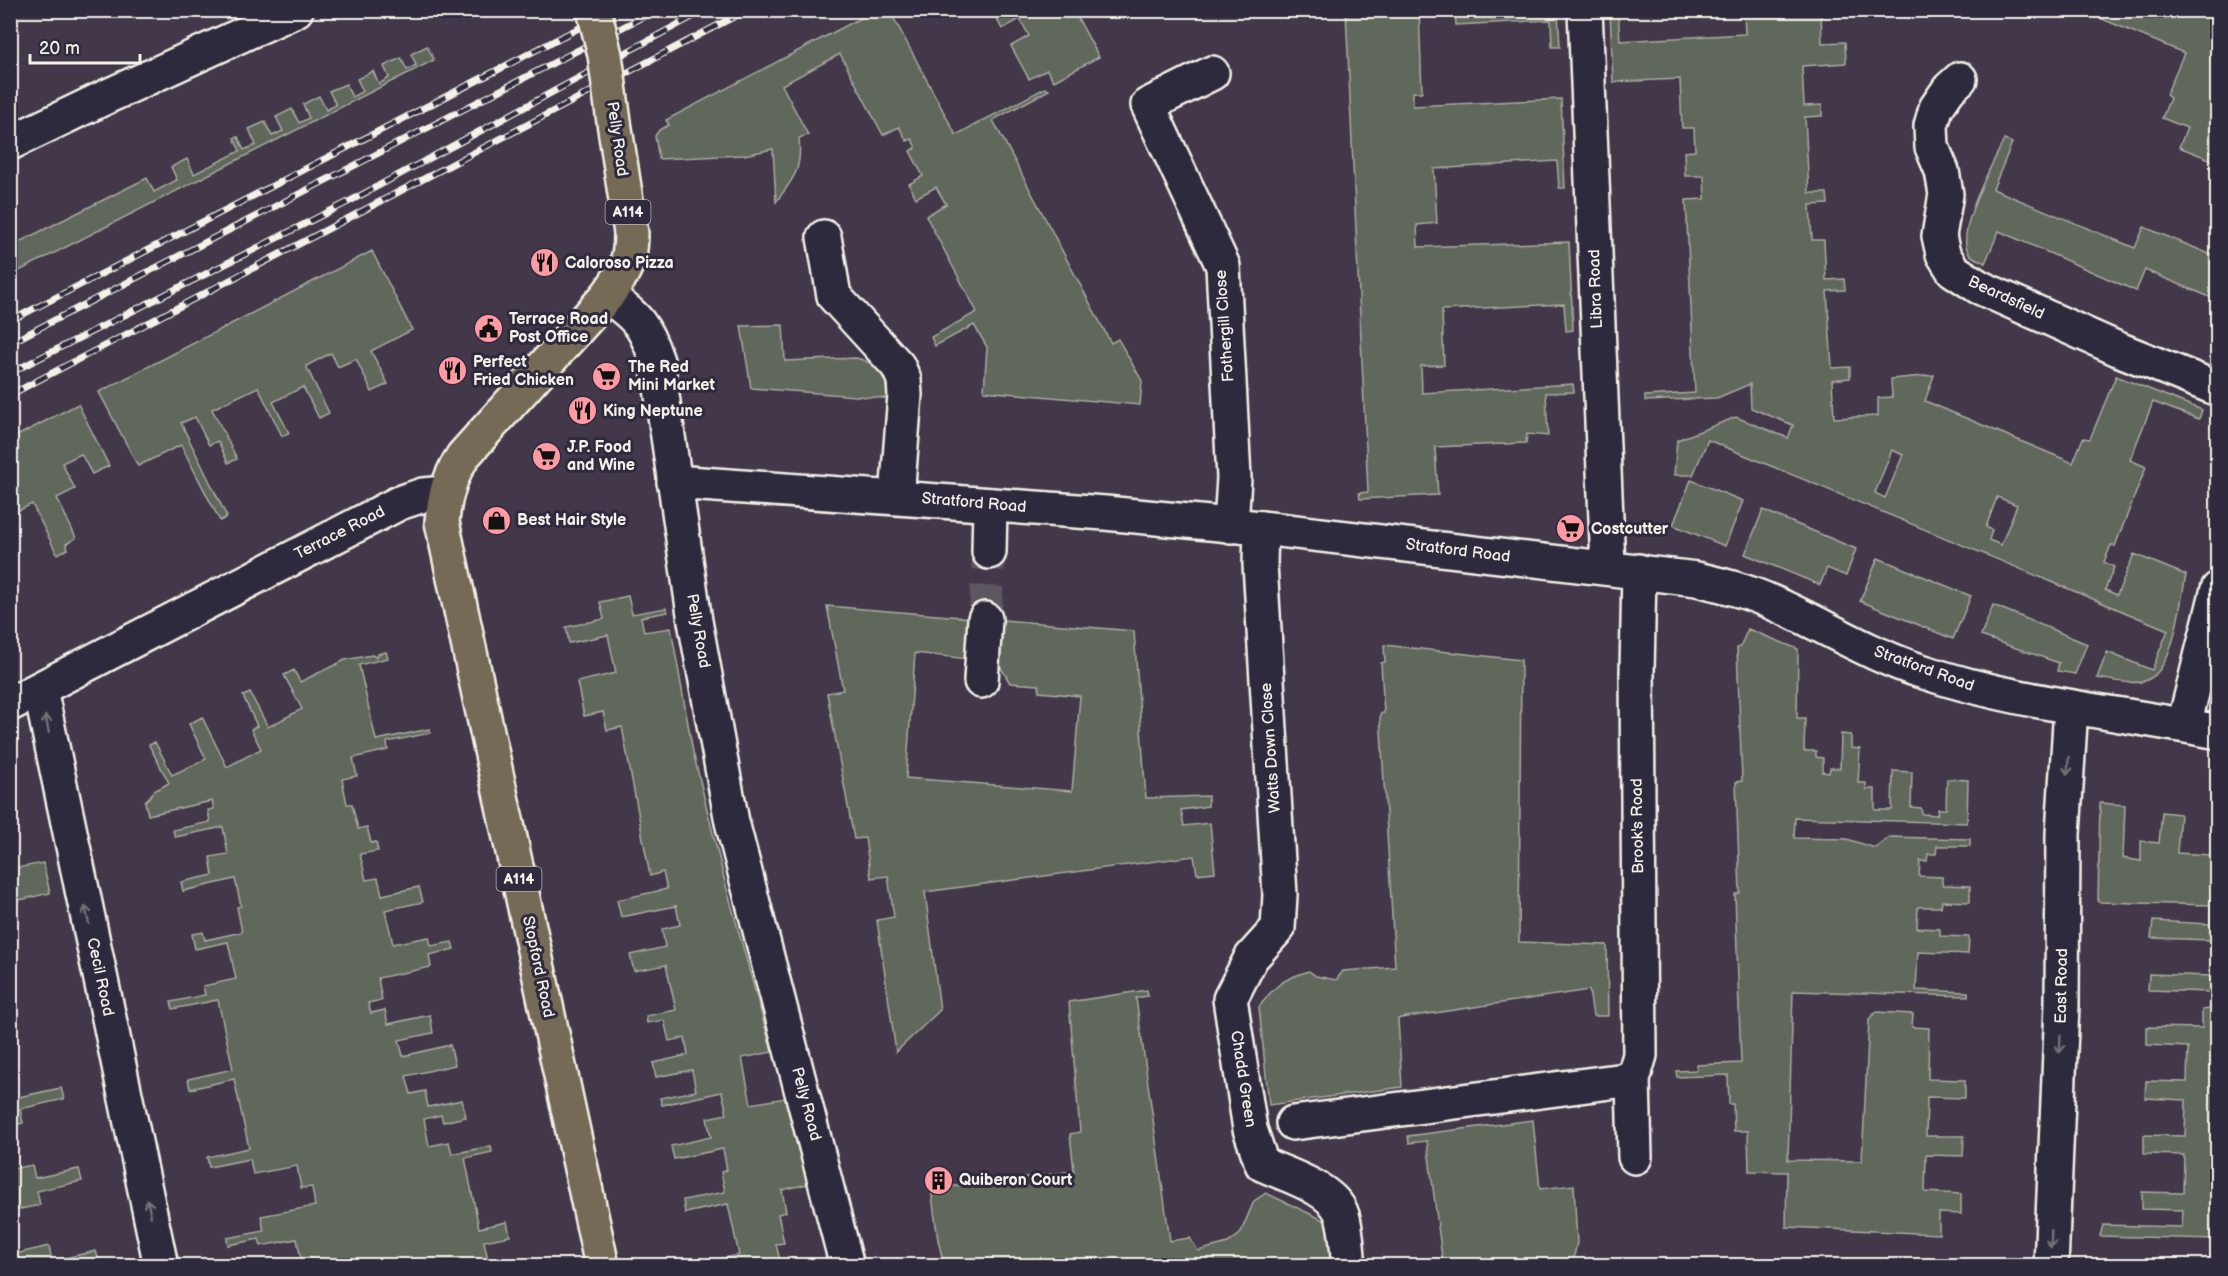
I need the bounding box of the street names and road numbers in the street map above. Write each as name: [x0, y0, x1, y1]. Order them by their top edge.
street label: Pelly Road: [602, 100, 632, 178]
road number: A114: [606, 200, 650, 224]
street label: Libra Road: [1585, 249, 1607, 329]
street label: Fothergill Close: [1212, 269, 1238, 383]
street label: Beardsfield: [1965, 272, 2047, 324]
street label: Stratford Road: [921, 489, 1027, 517]
street label: Terrace Road: [292, 502, 388, 564]
street label: Stratford Road: [1405, 535, 1511, 567]
street label: Pelly Road: [682, 592, 714, 670]
street label: Stratford Road: [1871, 642, 1977, 696]
street label: Watts Down Close: [1257, 682, 1285, 814]
street label: Brook's Road: [1628, 778, 1648, 874]
road number: A114: [496, 867, 542, 891]
street label: Stopford Road: [518, 914, 558, 1020]
street label: Cecil Road: [82, 936, 118, 1018]
street label: East Road: [2052, 948, 2072, 1024]
street label: Chadd Green: [1226, 1029, 1260, 1129]
street label: Pelly Road: [787, 1065, 825, 1143]

